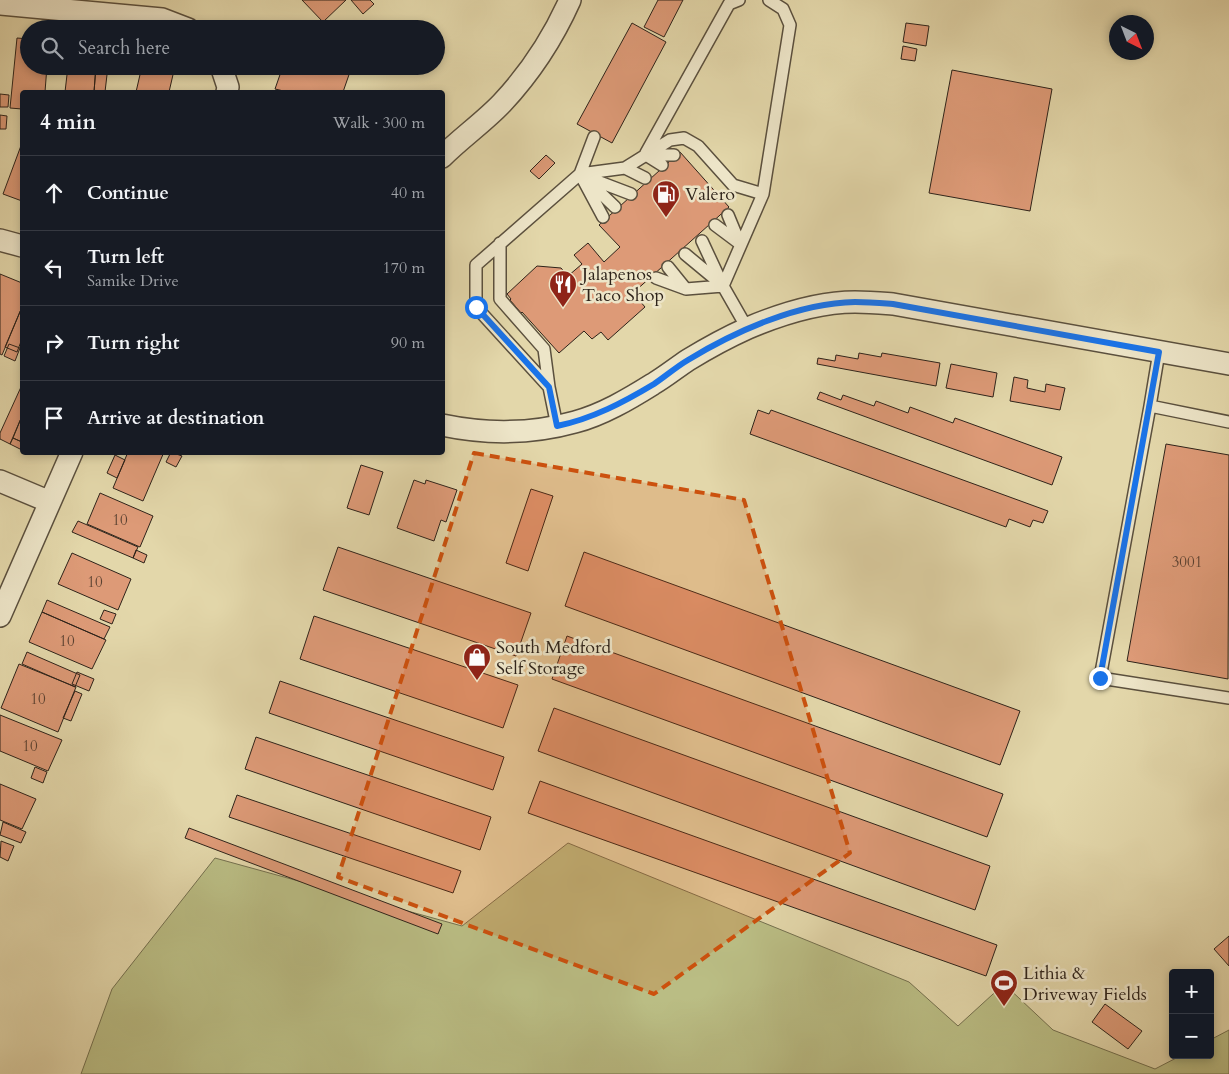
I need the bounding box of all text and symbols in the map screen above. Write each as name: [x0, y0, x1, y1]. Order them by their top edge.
north arrow: [1109, 15, 1154, 60]
search box: [20, 20, 445, 75]
icon: search: [38, 34, 66, 62]
text: Search here: [78, 35, 170, 61]
text: 4 min: [40, 108, 96, 137]
text: Walk · 300 m: [333, 112, 425, 134]
icon: ahead: [40, 179, 68, 207]
fuel station icon: Valero: [651, 179, 681, 218]
text: Continue: [87, 180, 169, 206]
text: 40 m: [391, 182, 425, 204]
place label: Valero: [685, 182, 735, 207]
text: Turn left: [87, 244, 164, 270]
icon: left: [40, 254, 68, 282]
text: 170 m: [383, 257, 425, 279]
place label: Jalapenos Taco Shop: [579, 262, 664, 308]
restaurant icon: Jalapenos Taco Shop: [548, 269, 578, 308]
text: Samike Drive: [87, 270, 179, 292]
route start: [465, 296, 488, 319]
icon: right: [40, 329, 68, 357]
text: Turn right: [87, 330, 179, 356]
text: 90 m: [391, 332, 425, 354]
icon: arrive: [40, 404, 68, 432]
text: Arrive at destination: [87, 405, 264, 431]
house number: 10: [112, 510, 128, 530]
house number: 3001: [1172, 552, 1202, 572]
house number: 10: [87, 572, 103, 592]
house number: 10: [59, 631, 75, 651]
place label: South Medford Self Storage: [496, 635, 612, 681]
shop icon: South Medford Self Storage: [462, 642, 492, 681]
route end: [1089, 667, 1112, 690]
house number: 10: [30, 689, 46, 709]
house number: 10: [22, 736, 38, 756]
place label: Lithia & Driveway Fields: [1023, 961, 1147, 1007]
sports icon: Lithia & Driveway Fields: [989, 968, 1019, 1007]
map controls: [1169, 969, 1214, 1059]
button: +: [1169, 969, 1214, 1014]
button: −: [1169, 1014, 1214, 1059]

